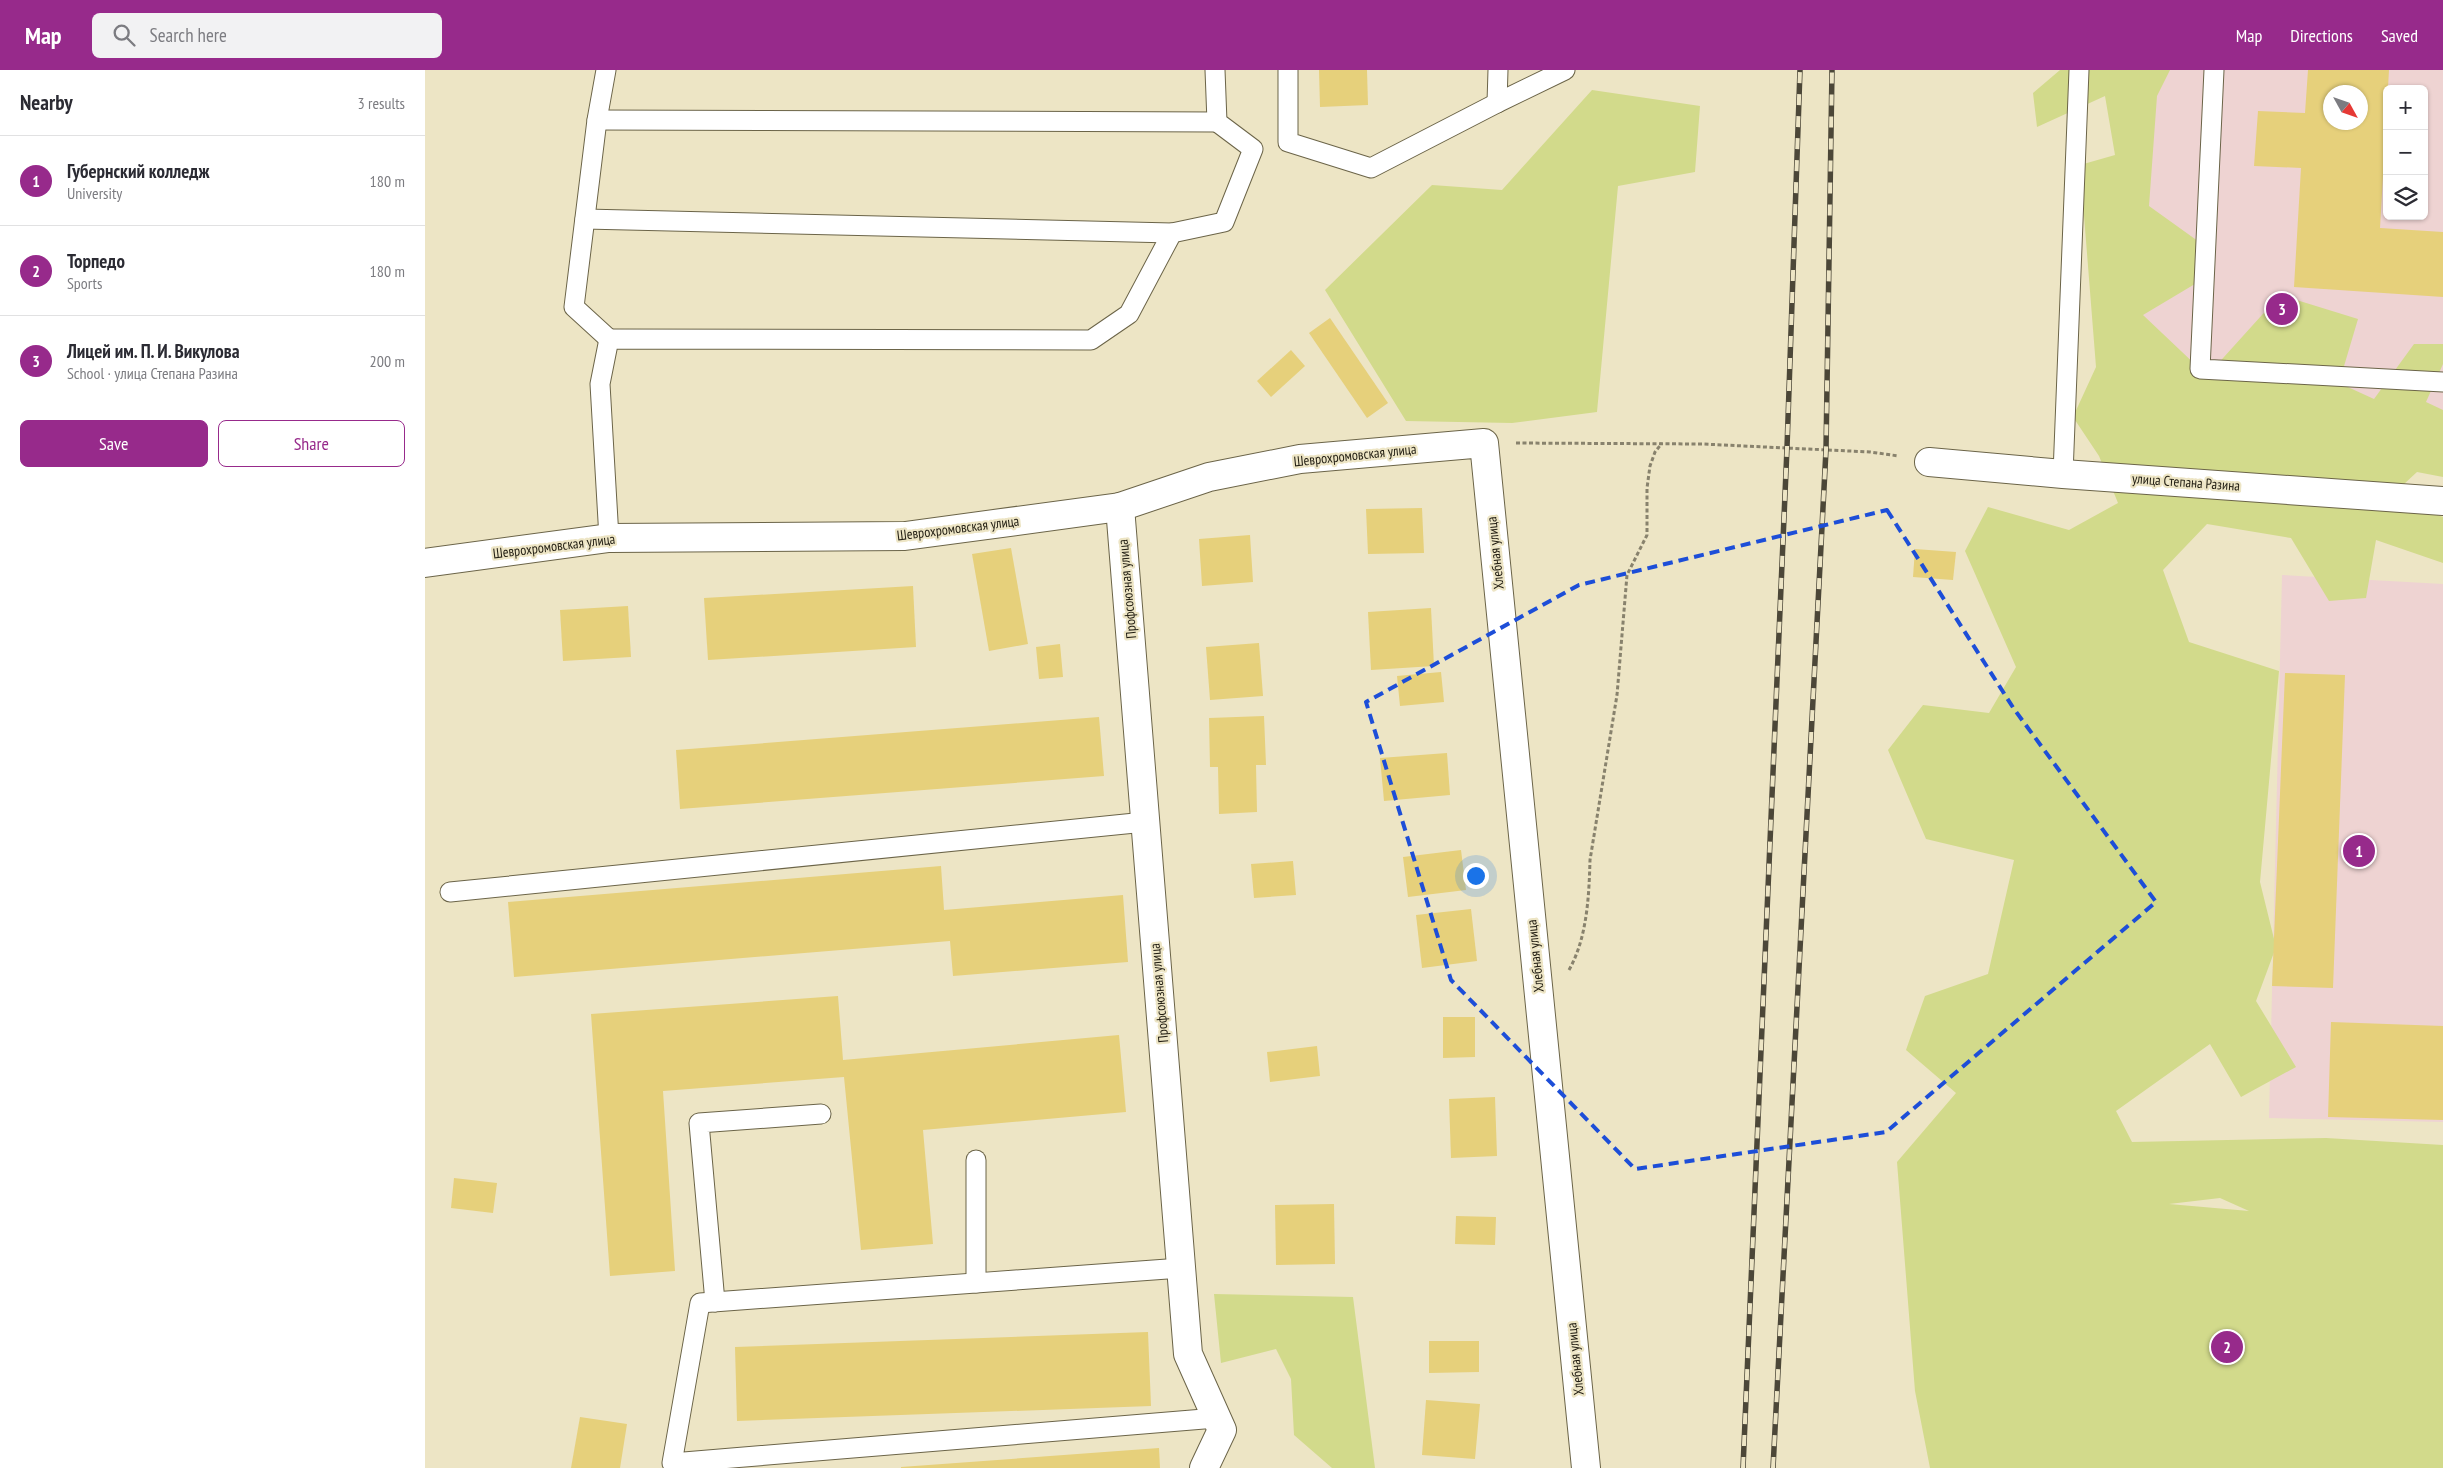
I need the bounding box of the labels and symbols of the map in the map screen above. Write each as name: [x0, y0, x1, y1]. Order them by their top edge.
north arrow: [2323, 85, 2368, 130]
pin: 3: [2266, 290, 2298, 328]
street label: Шеврохромовская улица: [1293, 440, 1417, 470]
street label: улица Степана Разина: [2131, 469, 2241, 495]
street label: Шеврохромовская улица: [896, 512, 1020, 544]
street label: Хлебная улица: [1482, 516, 1508, 590]
street label: Шеврохромовская улица: [492, 530, 616, 562]
street label: Профсоюзная улица: [1114, 539, 1140, 639]
pin: 1: [2343, 832, 2375, 870]
your location: [1463, 863, 1489, 889]
street label: Хлебная улица: [1522, 919, 1548, 993]
street label: Профсоюзная улица: [1146, 943, 1172, 1043]
street label: Хлебная улица: [1562, 1322, 1588, 1396]
pin: 2: [2211, 1328, 2243, 1366]

